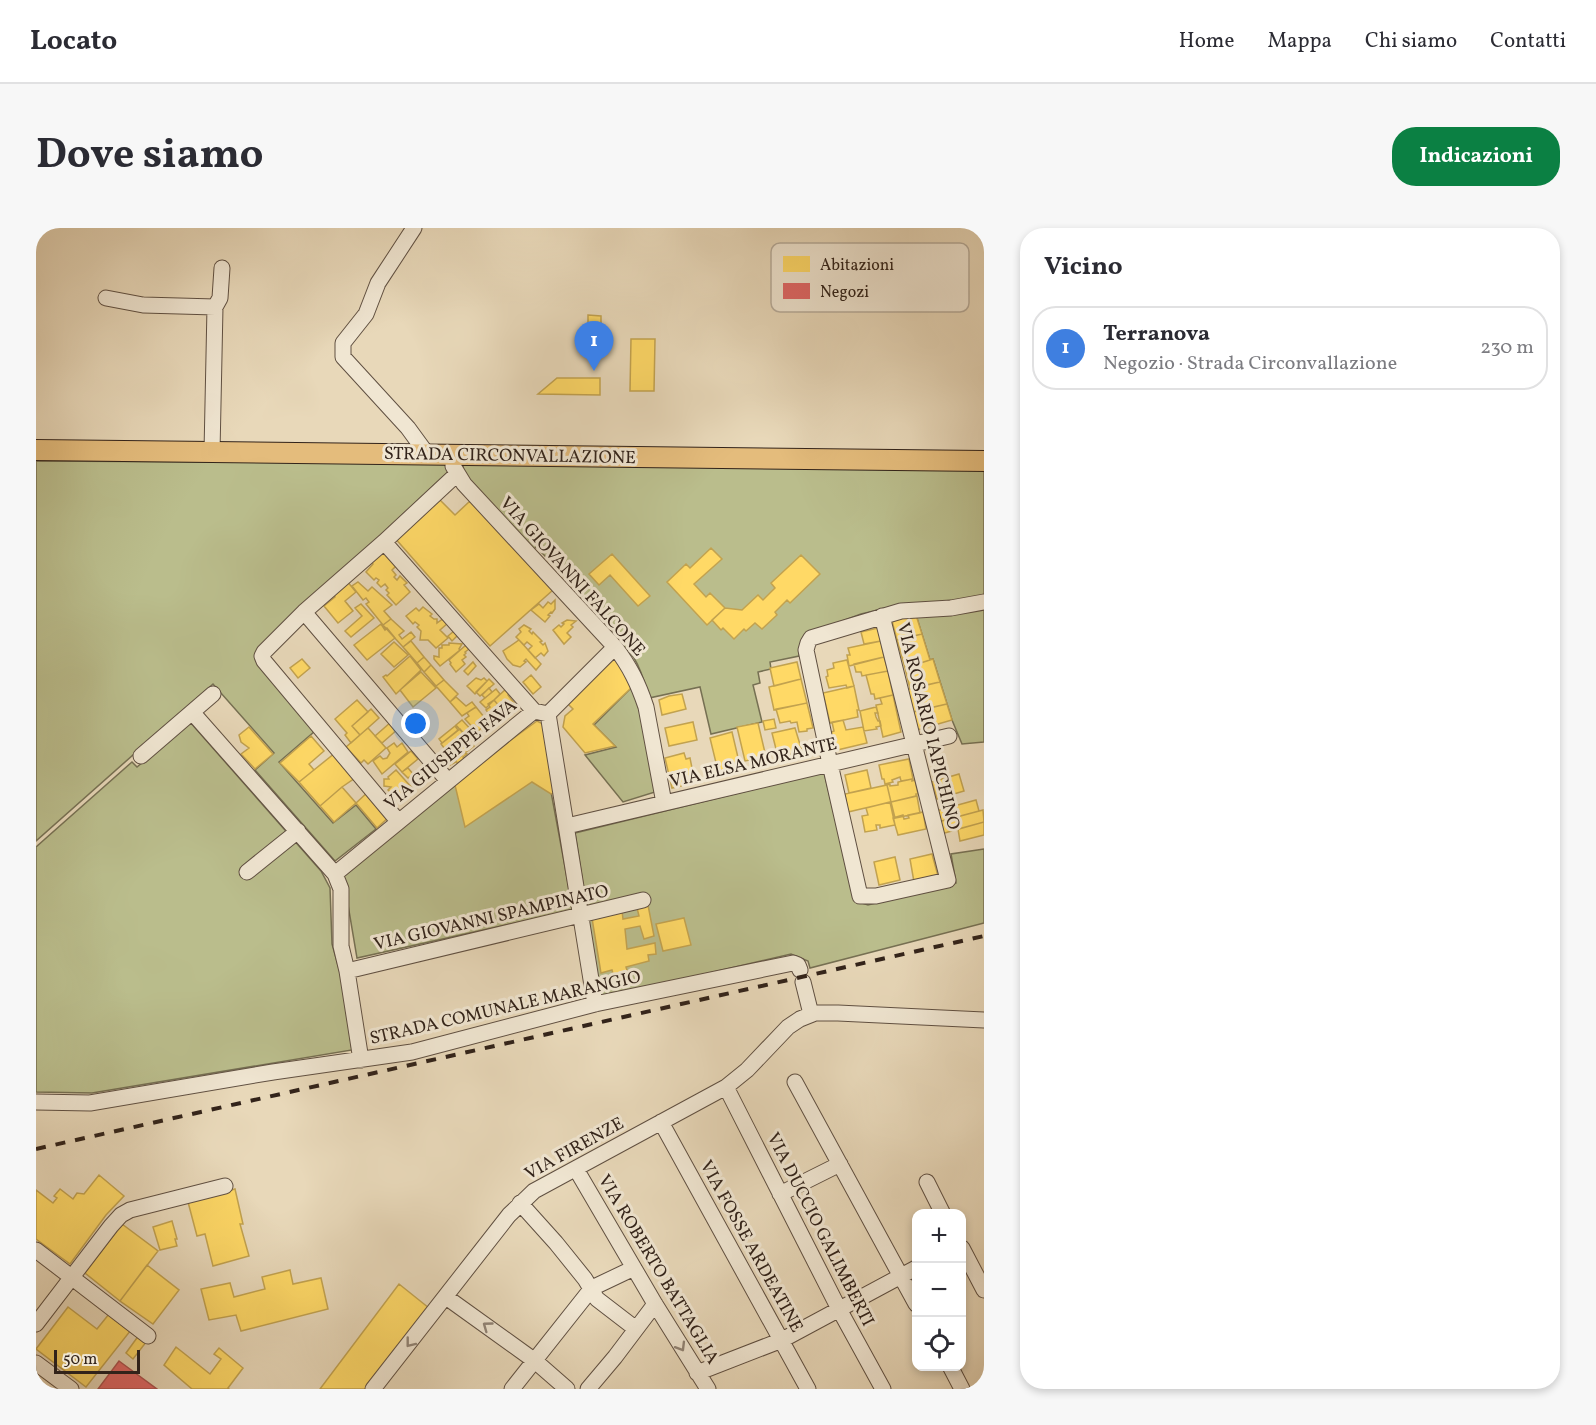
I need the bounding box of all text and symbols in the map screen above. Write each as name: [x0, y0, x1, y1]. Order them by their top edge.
text: Locato: [30, 22, 117, 61]
text: Home: [1179, 27, 1234, 56]
text: Mappa: [1267, 27, 1332, 56]
text: Chi siamo: [1365, 27, 1457, 56]
text: Contatti: [1490, 27, 1566, 56]
text: Dove siamo: [36, 127, 264, 186]
button: Indicazioni: [1392, 127, 1560, 186]
legend: [771, 243, 969, 312]
text: Vicino: [1044, 249, 1123, 285]
text: Abitazioni: [820, 255, 894, 277]
text: Negozi: [820, 282, 869, 304]
text: Terranova: [1103, 319, 1210, 350]
pin: 1: [574, 322, 614, 371]
text: 1: [1061, 334, 1070, 362]
text: 230 m: [1480, 334, 1534, 362]
text: Negozio · Strada Circonvallazione: [1103, 350, 1397, 378]
street label: STRADA CIRCONVALLAZIONE: [384, 442, 636, 471]
street label: VIA GIOVANNI FALCONE: [493, 492, 651, 662]
street label: VIA ROSARIO IAPICHINO: [890, 620, 965, 833]
street label: VIA GIUSEPPE FAVA: [379, 694, 523, 817]
your location: [401, 709, 430, 738]
street label: VIA ELSA MORANTE: [667, 732, 840, 795]
street label: VIA GIOVANNI SPAMPINATO: [371, 879, 611, 958]
street label: STRADA COMUNALE MARANGIO: [367, 965, 643, 1052]
street label: VIA FIRENZE: [521, 1112, 629, 1187]
street label: VIA DUCCIO GALIMBERTI: [760, 1128, 880, 1331]
street label: VIA FOSSE ARDEATINE: [693, 1156, 809, 1337]
street label: VIA ROBERTO BATTAGLIA: [591, 1170, 725, 1370]
map controls: [912, 1209, 966, 1371]
button: +: [912, 1209, 966, 1263]
button: −: [912, 1263, 966, 1317]
button: locate: [912, 1317, 966, 1371]
one-way arrow: [483, 1322, 494, 1333]
one-way arrow: [406, 1336, 417, 1347]
one-way arrow: [674, 1341, 685, 1351]
scale bar: [54, 1347, 140, 1374]
text: 50 m: [63, 1349, 97, 1371]

